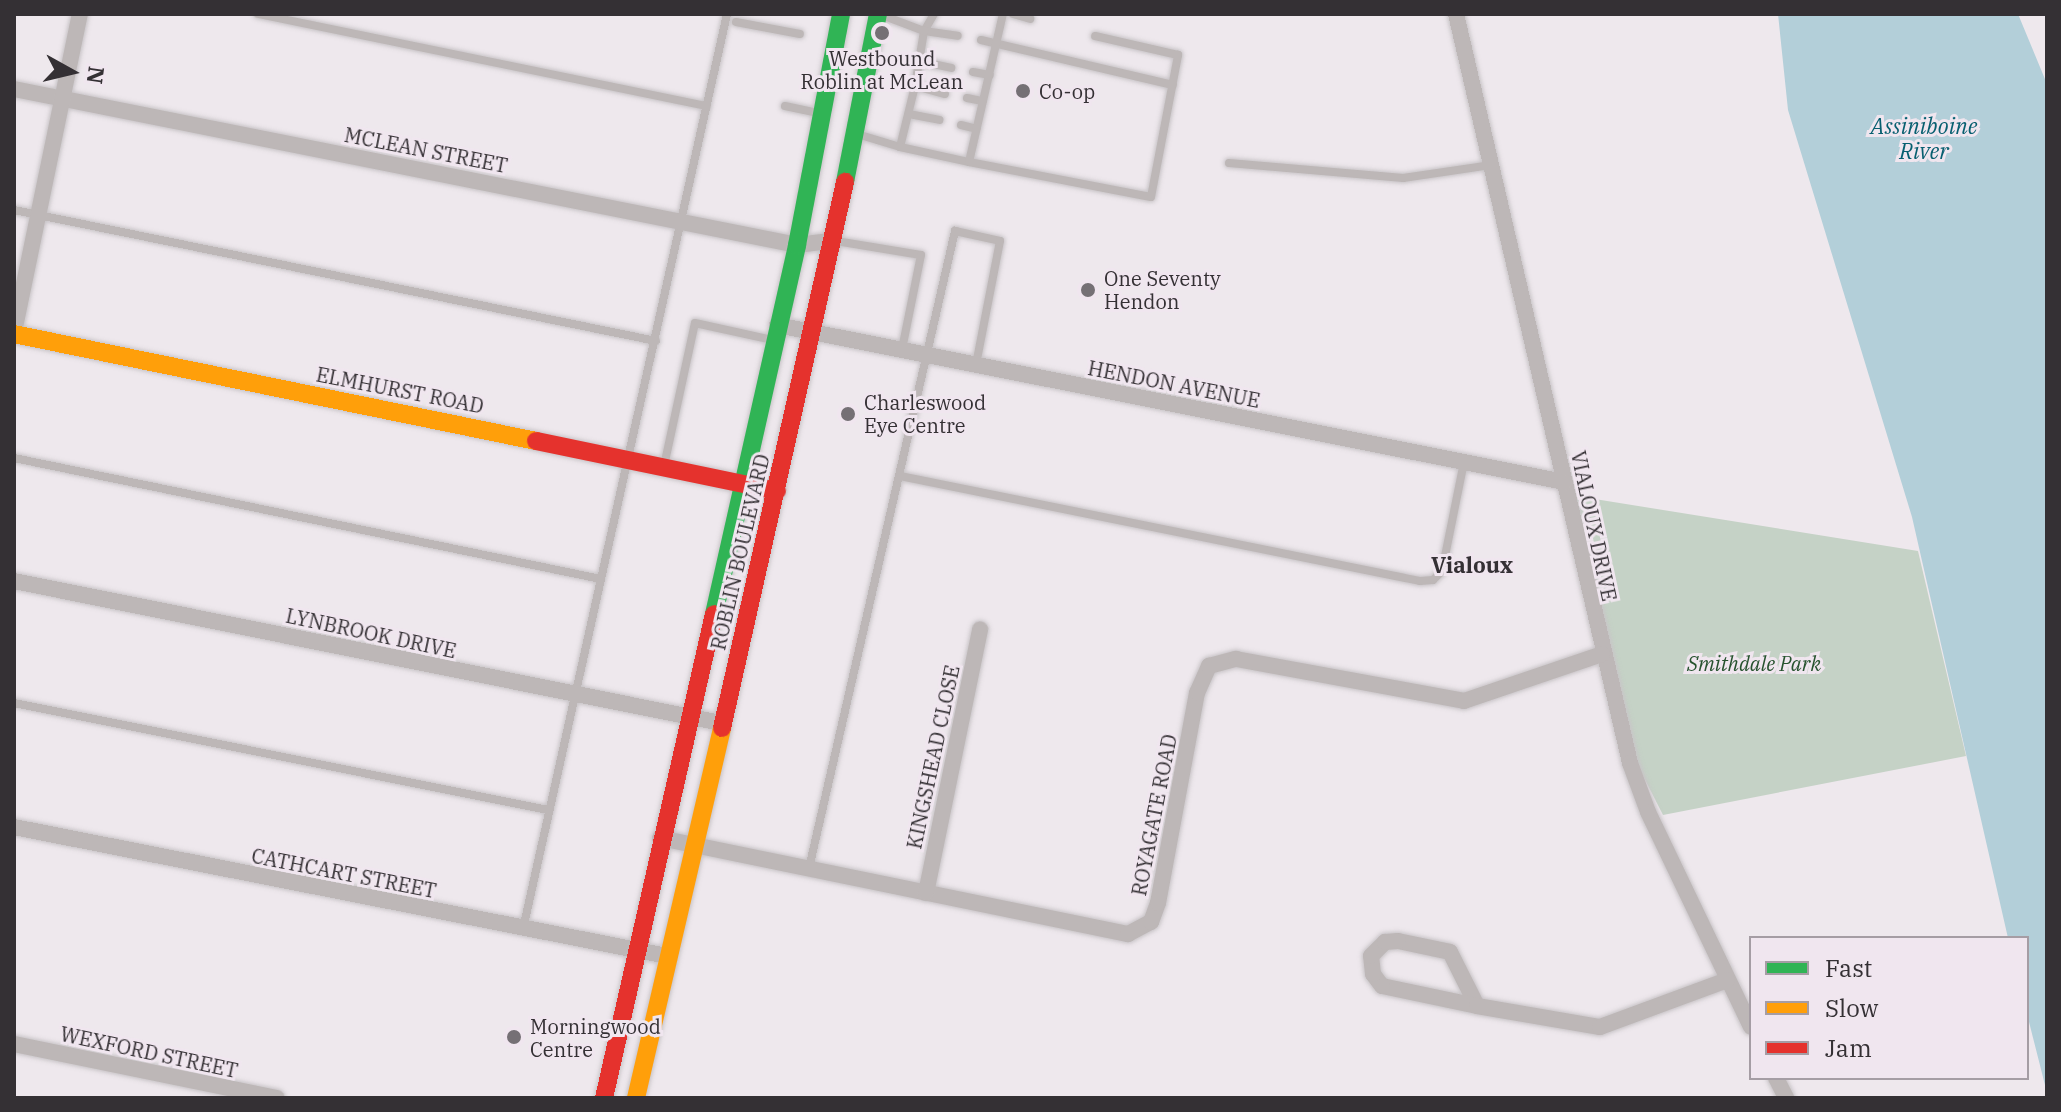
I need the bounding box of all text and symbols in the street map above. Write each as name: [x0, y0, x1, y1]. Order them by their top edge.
marker: Westbound Roblin at McLean: [873, 24, 891, 42]
north arrow: [32, 32, 112, 112]
place label: Westbound Roblin at McLean: [801, 46, 963, 93]
text: N: [81, 65, 112, 86]
place label: Co-op: [1039, 79, 1095, 103]
marker: Co-op: [1014, 82, 1032, 100]
water label: Assiniboine River: [1870, 112, 1978, 164]
street label: MCLEAN STREET: [342, 122, 510, 178]
place label: One Seventy Hendon: [1104, 266, 1221, 313]
marker: One Seventy Hendon: [1079, 281, 1097, 299]
street label: HENDON AVENUE: [1086, 356, 1262, 412]
street label: ELMHURST ROAD: [314, 362, 486, 418]
place label: Charleswood Eye Centre: [864, 390, 986, 437]
marker: Charleswood Eye Centre: [839, 405, 857, 423]
street label: VIALOUX DRIVE: [1566, 449, 1622, 603]
street label: ROBLIN BOULEVARD: [706, 452, 774, 652]
district label: Vialoux: [1431, 552, 1513, 578]
street label: LYNBROOK DRIVE: [284, 603, 458, 663]
park label: Smithdale Park: [1687, 651, 1821, 675]
street label: KINGSHEAD CLOSE: [902, 663, 964, 851]
street label: ROYAGATE ROAD: [1127, 732, 1181, 898]
street label: CATHCART STREET: [250, 843, 438, 903]
legend: [1749, 936, 2029, 1080]
text: Fast: [1825, 952, 1872, 984]
text: Slow: [1825, 992, 1878, 1024]
place label: Morningwood Centre: [530, 1014, 661, 1061]
street label: WEXFORD STREET: [58, 1021, 240, 1083]
marker: Morningwood Centre: [505, 1028, 523, 1046]
text: Jam: [1825, 1032, 1872, 1064]

